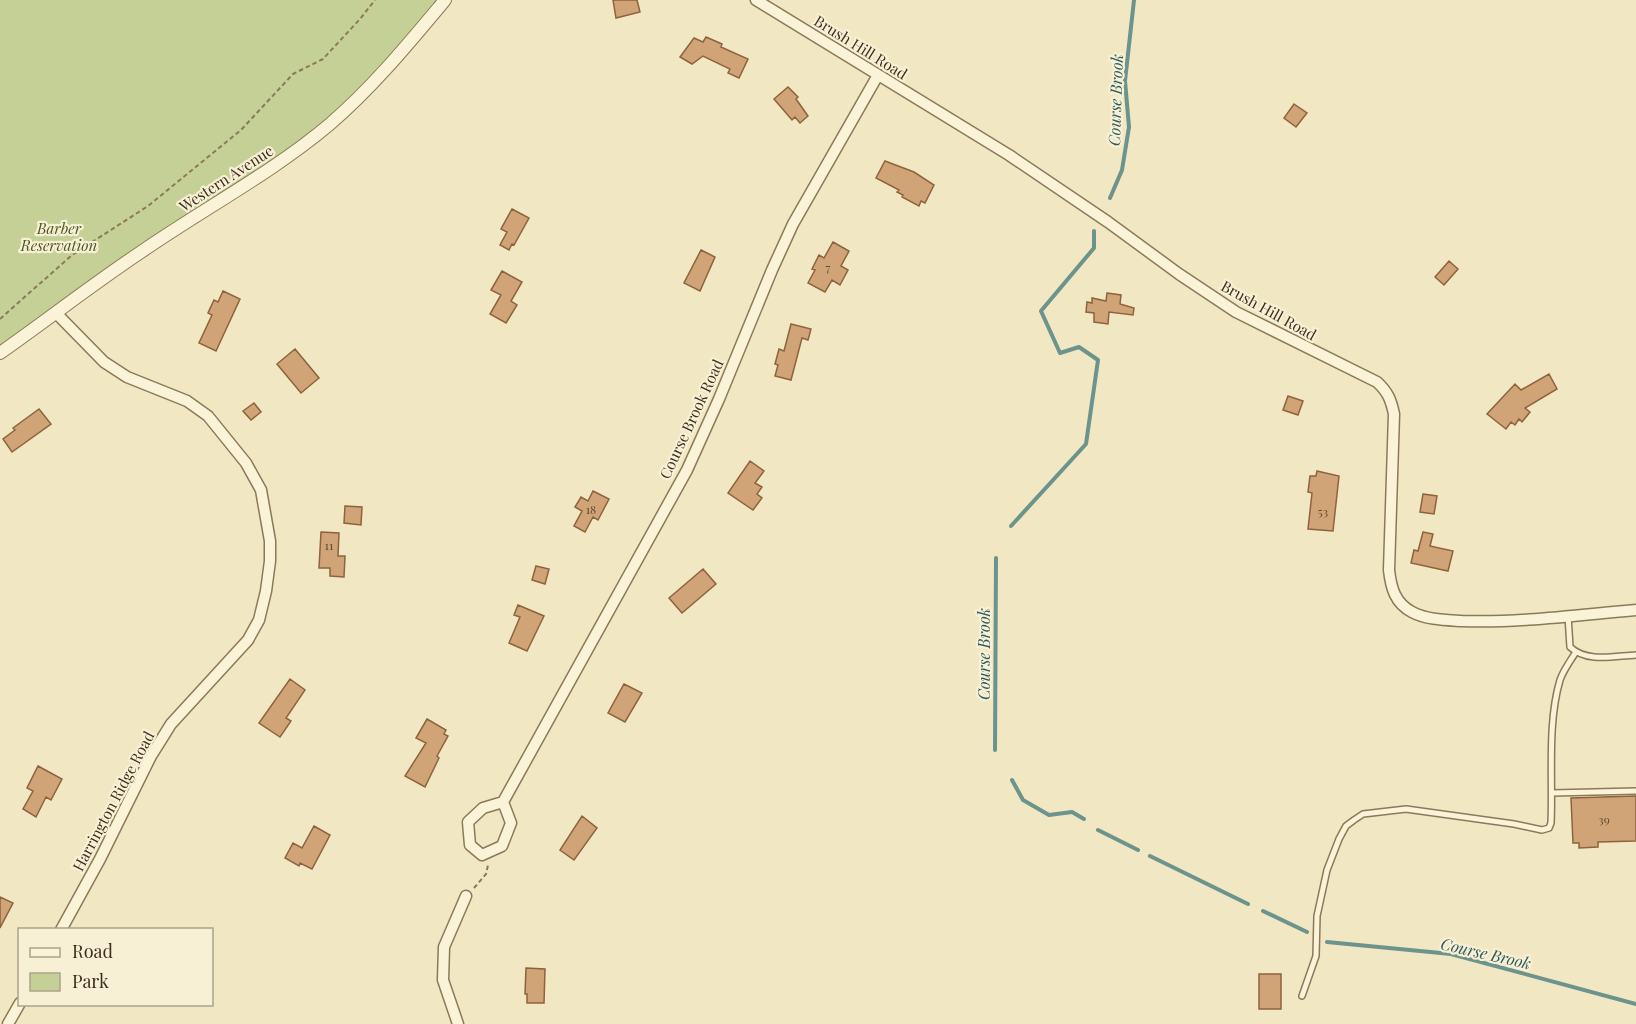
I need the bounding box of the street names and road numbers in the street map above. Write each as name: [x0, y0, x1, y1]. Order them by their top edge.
street label: Brush Hill Road: [811, 10, 912, 84]
street label: Western Avenue: [174, 140, 277, 216]
street label: Brush Hill Road: [1218, 276, 1320, 345]
street label: Course Brook Road: [655, 356, 728, 482]
street label: Harrington Ridge Road: [68, 727, 158, 874]

